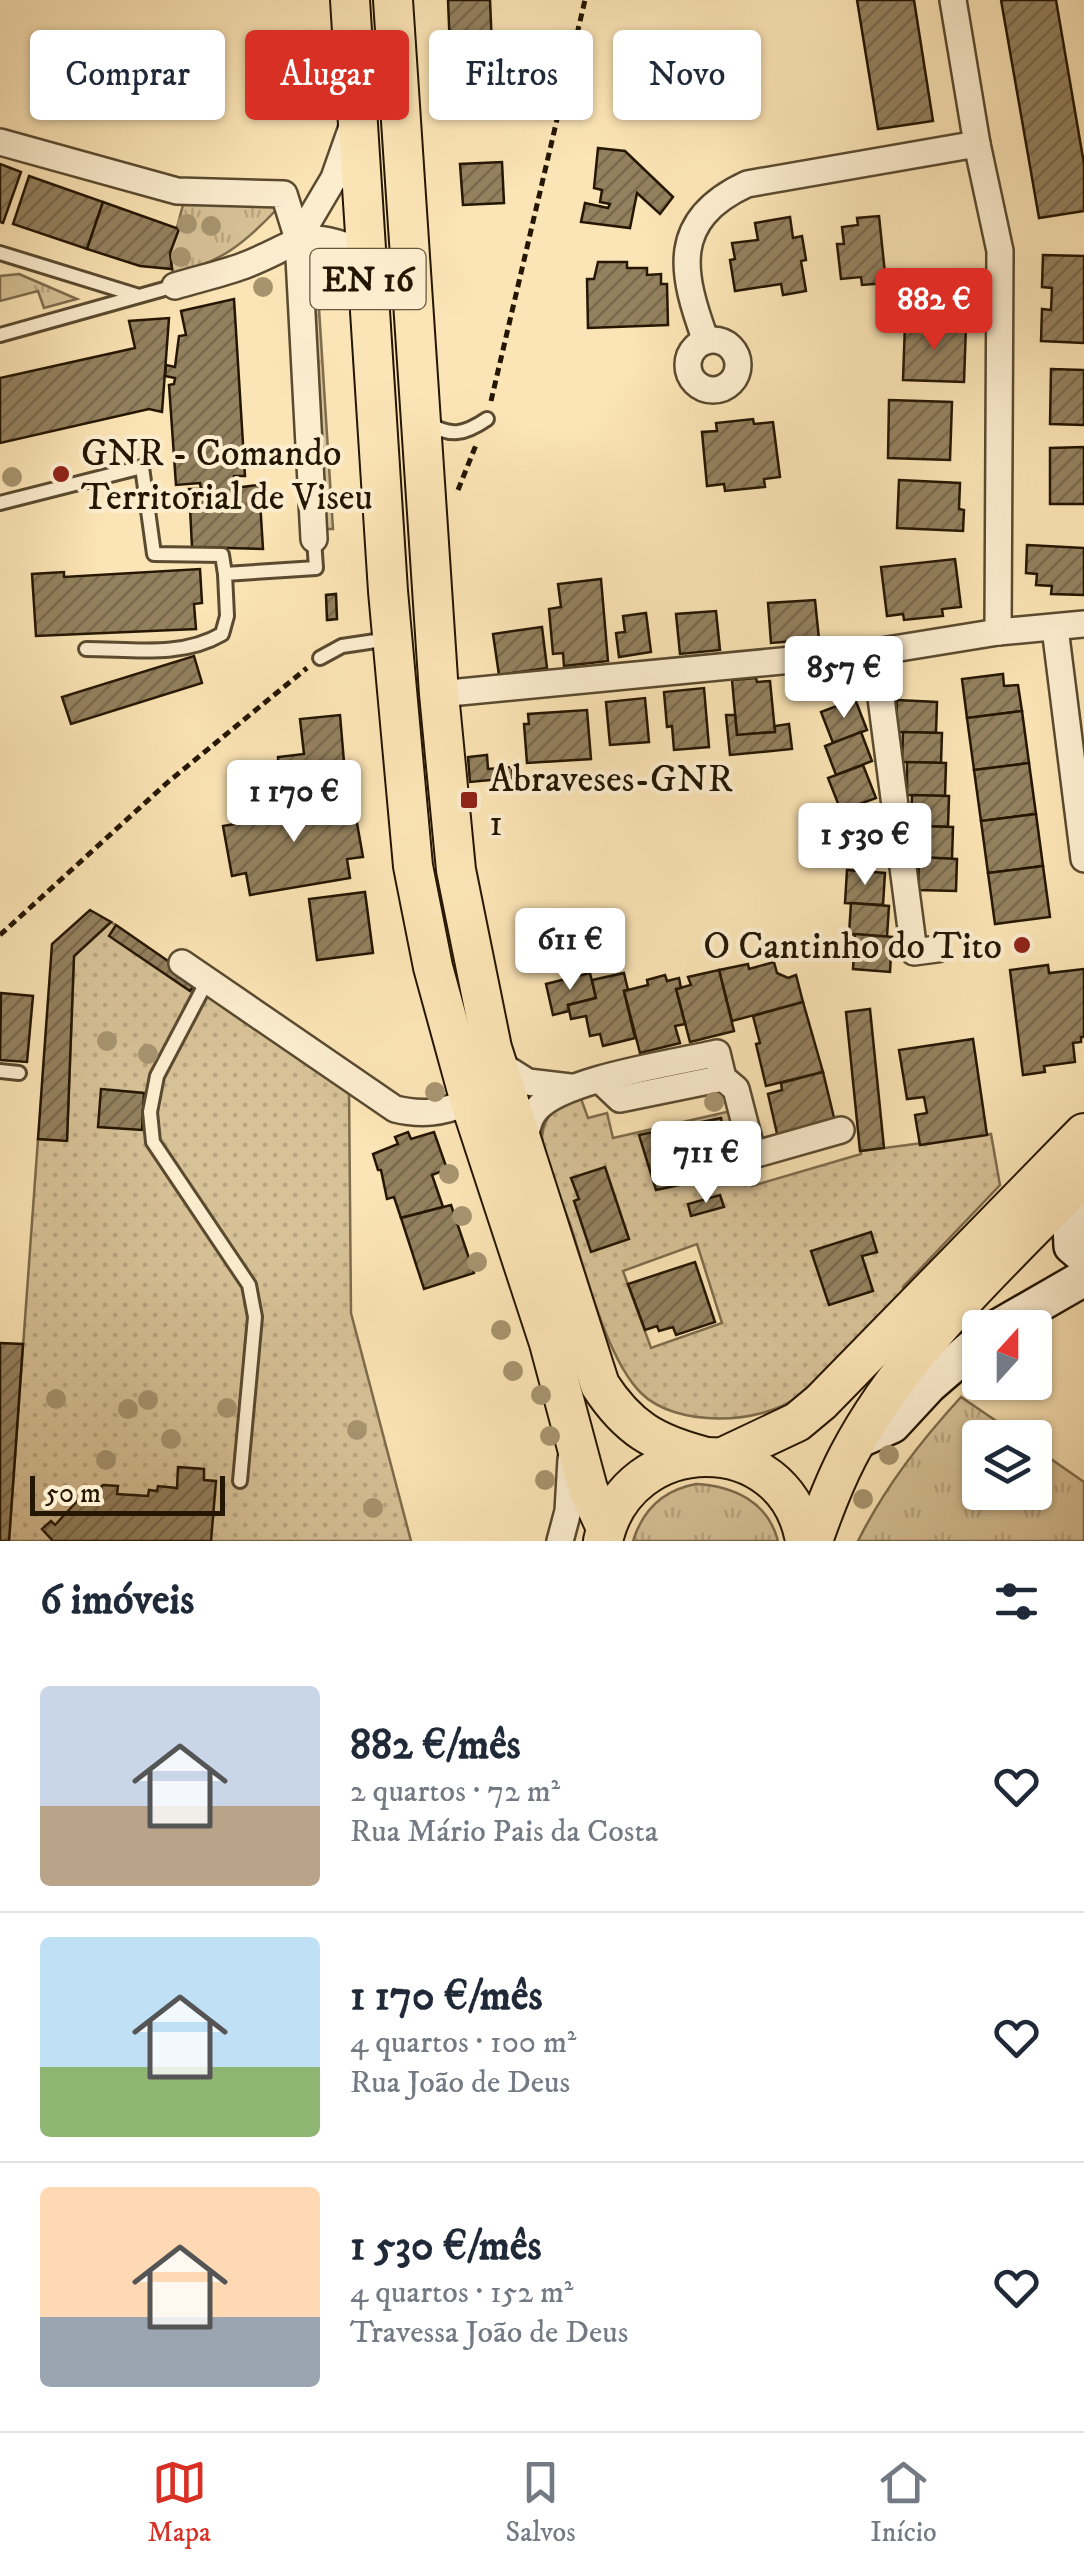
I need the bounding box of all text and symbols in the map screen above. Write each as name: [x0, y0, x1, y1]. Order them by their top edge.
chip: Comprar: [30, 30, 225, 120]
chip: Alugar: [245, 30, 409, 120]
chip: Filtros: [429, 30, 593, 120]
chip: Novo: [613, 30, 761, 120]
road number: EN 16: [310, 249, 426, 309]
pin: 882 €: [864, 268, 1004, 353]
text: 882 €: [897, 280, 971, 320]
place label: GNR - Comando Territorial de Viseu: [81, 430, 373, 522]
marker: GNR - Comando Territorial de Viseu: [50, 463, 72, 485]
pin: 857 €: [774, 636, 914, 721]
text: 857 €: [807, 648, 881, 688]
place label: Abraveses-GNR 1: [489, 756, 733, 848]
pin: 1 170 €: [202, 760, 386, 845]
text: 1 170 €: [249, 772, 339, 812]
marker: Abraveses-GNR 1: [458, 789, 480, 811]
pin: 1 530 €: [773, 803, 957, 888]
text: 1 530 €: [820, 815, 910, 855]
pin: 611 €: [500, 908, 640, 993]
text: 611 €: [537, 920, 603, 960]
place label: O Cantinho do Tito: [703, 923, 1002, 971]
marker: O Cantinho do Tito: [1011, 934, 1033, 956]
pin: 711 €: [636, 1121, 776, 1206]
text: 711 €: [673, 1133, 739, 1173]
north arrow: [962, 1310, 1052, 1400]
map controls: [962, 1310, 1052, 1510]
button: layers: [962, 1420, 1052, 1510]
scale bar: [30, 1471, 225, 1516]
text: 50 m: [45, 1476, 101, 1511]
icon: filters: [989, 1574, 1044, 1629]
text: 6 imóveis: [40, 1575, 194, 1627]
text: 882 €/mês: [350, 1720, 521, 1772]
icon: home: [120, 1726, 240, 1846]
icon: heart: [989, 1759, 1044, 1814]
text: 2 quartos · 72 m²: [350, 1772, 560, 1812]
text: Rua Mário Pais da Costa: [350, 1812, 658, 1852]
text: 1 170 €/mês: [350, 1971, 542, 2023]
icon: home: [120, 1977, 240, 2097]
icon: heart: [989, 2010, 1044, 2065]
text: 4 quartos · 100 m²: [350, 2023, 576, 2063]
text: Rua João de Deus: [350, 2063, 570, 2103]
text: 1 530 €/mês: [350, 2221, 541, 2273]
icon: home: [120, 2227, 240, 2347]
icon: heart: [989, 2260, 1044, 2315]
text: 4 quartos · 152 m²: [350, 2273, 573, 2313]
text: Travessa João de Deus: [350, 2313, 628, 2353]
tab: Mapa: [147, 2455, 211, 2550]
tab: Salvos: [506, 2455, 576, 2550]
tab: Início: [870, 2455, 937, 2550]

